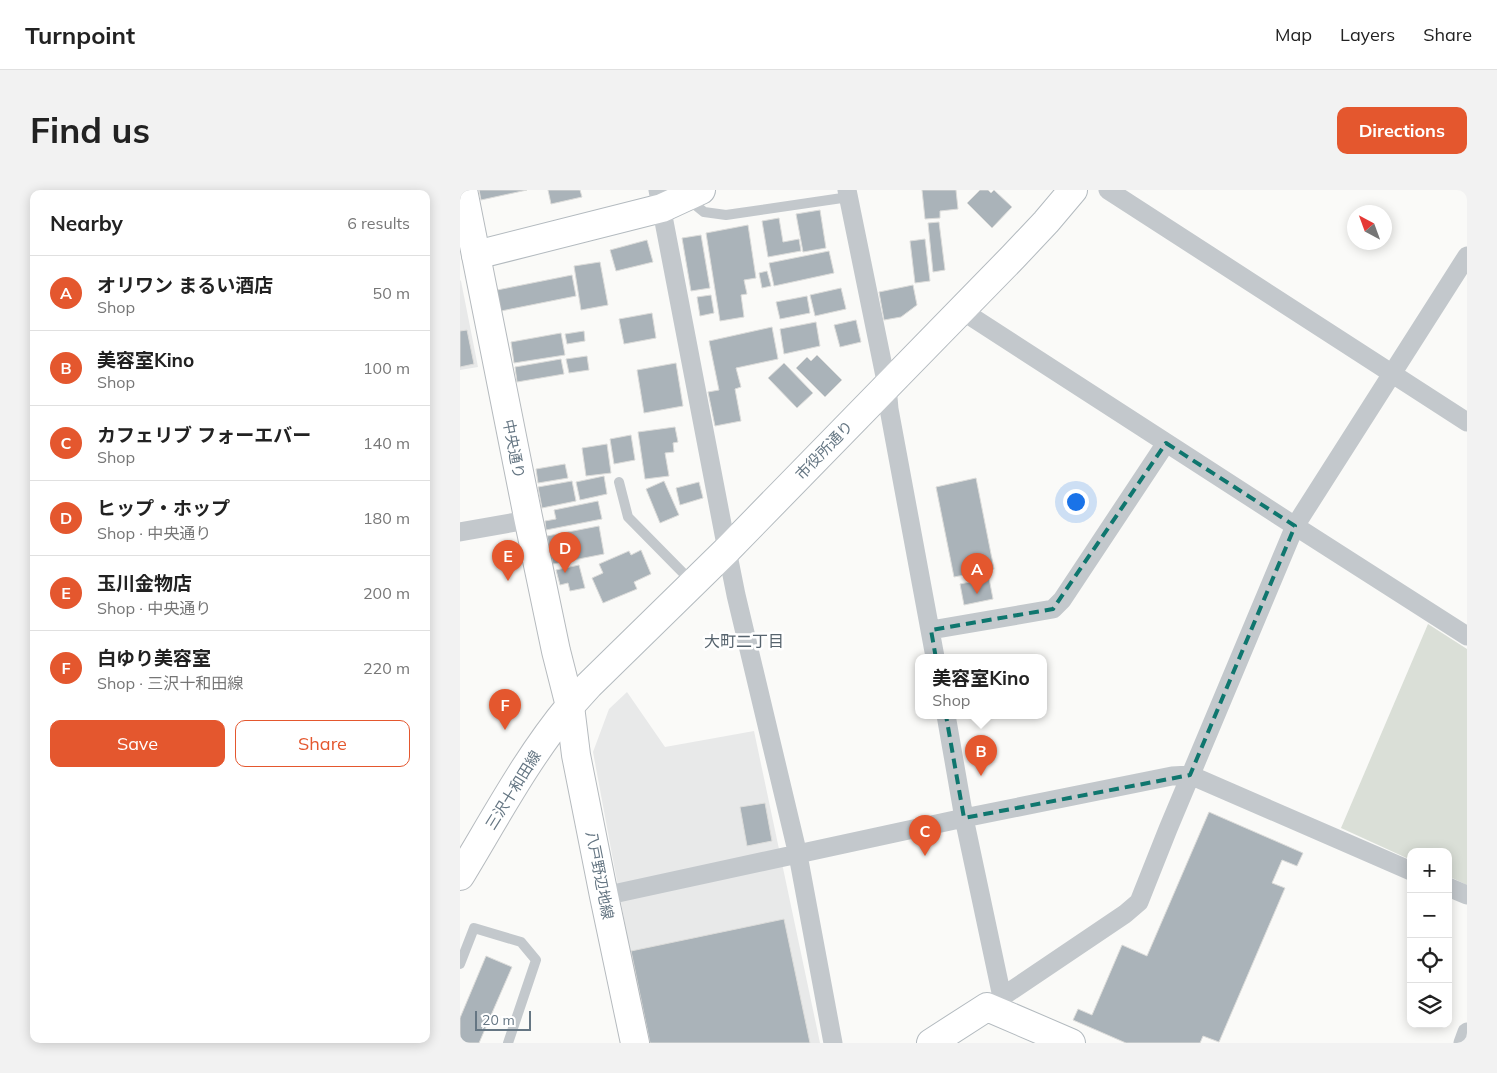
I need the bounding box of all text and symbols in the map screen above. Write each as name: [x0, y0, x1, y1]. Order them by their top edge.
text: Turnpoint: [25, 20, 135, 50]
text: Map: [1275, 23, 1312, 46]
text: Layers: [1340, 23, 1395, 46]
text: Share: [1423, 23, 1472, 46]
button: Directions: [1337, 107, 1467, 154]
text: Find us: [30, 108, 150, 152]
north arrow: [1347, 205, 1392, 250]
text: Nearby: [50, 210, 123, 236]
text: 6 results: [347, 213, 410, 233]
text: オリワン まるい酒店: [97, 273, 273, 297]
text: A: [60, 283, 72, 303]
text: 50 m: [373, 283, 410, 303]
text: Shop: [97, 297, 135, 317]
text: 美容室Kino: [97, 348, 194, 372]
text: B: [60, 358, 72, 378]
text: 100 m: [363, 358, 410, 378]
text: Shop: [97, 372, 135, 392]
street label: 市役所通り: [791, 416, 857, 484]
street label: 中央通り: [499, 418, 529, 480]
text: カフェリブ フォーエバー: [97, 423, 311, 447]
text: C: [61, 433, 71, 453]
text: 140 m: [363, 433, 410, 453]
text: Shop: [97, 447, 135, 467]
your location: [1063, 489, 1089, 515]
text: ヒップ・ホップ: [97, 496, 230, 520]
text: D: [60, 508, 72, 528]
text: 180 m: [363, 508, 410, 528]
text: Shop · 中央通り: [97, 523, 211, 543]
pin: D: [549, 532, 581, 573]
pin: E: [492, 540, 524, 581]
pin: A: [961, 553, 993, 594]
text: 玉川金物店: [97, 571, 192, 595]
text: E: [61, 583, 71, 603]
text: 200 m: [363, 583, 410, 603]
text: Shop · 中央通り: [97, 598, 211, 618]
district label: 大町二丁目: [704, 631, 784, 651]
text: 白ゆり美容室: [97, 646, 211, 670]
popup: [915, 654, 1047, 719]
text: F: [61, 658, 71, 678]
text: 220 m: [363, 658, 410, 678]
text: 美容室Kino: [932, 666, 1030, 690]
text: Shop · 三沢十和田線: [97, 673, 243, 693]
pin: F: [489, 689, 521, 730]
text: Shop: [932, 690, 970, 710]
button: Save: [50, 720, 225, 767]
button: Share: [235, 720, 410, 767]
pin: B: [965, 735, 997, 776]
street label: 三沢十和田線: [481, 747, 545, 833]
pin: C: [909, 815, 941, 856]
street label: 八戸野辺地線: [582, 829, 618, 921]
map controls: [1407, 848, 1452, 1028]
button: +: [1407, 848, 1452, 893]
button: −: [1407, 893, 1452, 938]
button: locate: [1407, 938, 1452, 983]
button: layers: [1407, 983, 1452, 1028]
scale bar: [475, 1008, 531, 1031]
text: 20 m: [482, 1011, 515, 1029]

